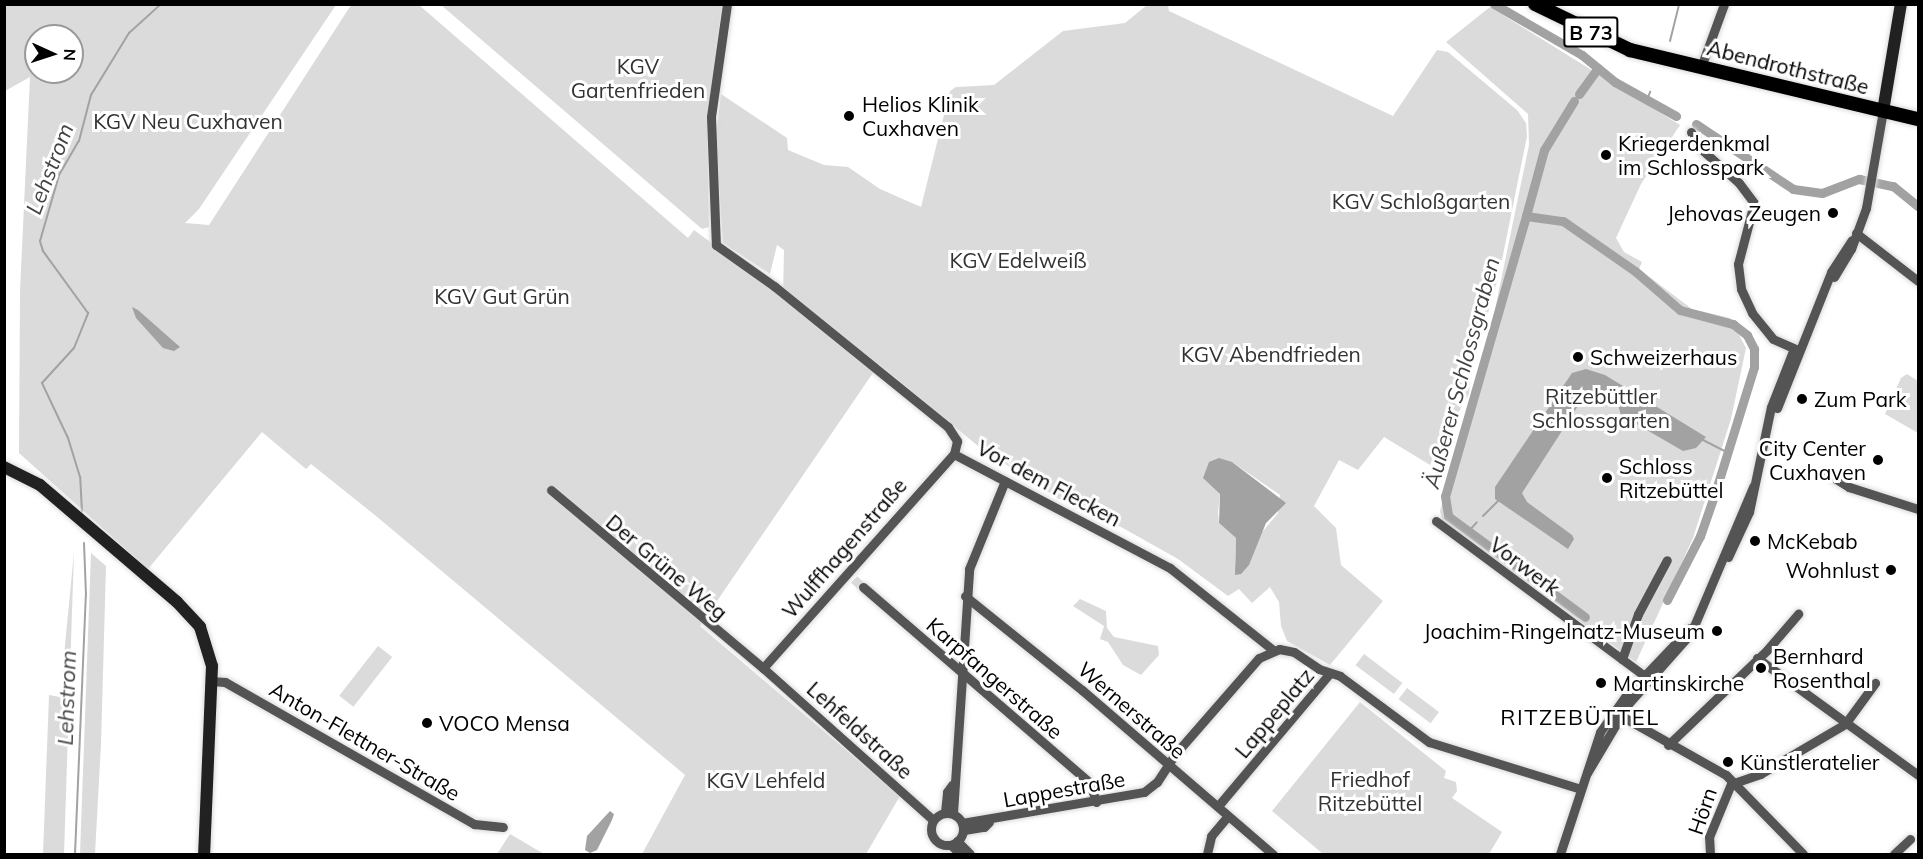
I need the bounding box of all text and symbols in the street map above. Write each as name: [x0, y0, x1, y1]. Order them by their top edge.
road number: B 73: [1562, 15, 1620, 49]
north arrow: [24, 24, 84, 84]
street label: Abendrothstraße: [1704, 35, 1872, 99]
text: N: [60, 48, 80, 61]
park label: KGV Gartenfrieden: [571, 53, 705, 103]
place label: Helios Klinik Cuxhaven: [862, 91, 979, 141]
marker: Helios Klinik Cuxhaven: [840, 107, 858, 125]
park label: KGV Neu Cuxhaven: [93, 108, 283, 134]
water label: Lehstrom: [21, 120, 79, 218]
place label: Kriegerdenkmal im Schlosspark: [1618, 130, 1770, 180]
marker: Kriegerdenkmal im Schlosspark: [1599, 148, 1613, 162]
park label: KGV Schloßgarten: [1332, 188, 1510, 214]
place label: Jehovas Zeugen: [1667, 200, 1821, 226]
marker: Jehovas Zeugen: [1826, 206, 1840, 220]
park label: KGV Edelweiß: [949, 247, 1087, 273]
water label: Äußerer Schlossgraben: [1418, 255, 1506, 491]
park label: KGV Gut Grün: [434, 283, 570, 309]
park label: KGV Abendfrieden: [1181, 341, 1361, 367]
place label: Schweizerhaus: [1590, 344, 1737, 370]
marker: Schweizerhaus: [1571, 350, 1585, 364]
park label: Ritzebüttler Schlossgarten: [1532, 383, 1670, 433]
place label: Zum Park: [1814, 386, 1907, 412]
marker: Zum Park: [1795, 392, 1809, 406]
street label: Vor dem Flecken: [973, 434, 1125, 532]
place label: City Center Cuxhaven: [1759, 435, 1866, 485]
place label: Schloss Ritzebüttel: [1619, 453, 1723, 503]
marker: City Center Cuxhaven: [1871, 453, 1885, 467]
marker: Schloss Ritzebüttel: [1600, 471, 1614, 485]
street label: Wulffhagenstraße: [776, 473, 912, 623]
street label: Der Grüne Weg: [601, 509, 733, 625]
place label: McKebab: [1767, 528, 1858, 554]
street label: Vorwerk: [1485, 531, 1565, 601]
marker: McKebab: [1748, 534, 1762, 548]
place label: Wohnlust: [1786, 557, 1879, 583]
marker: Wohnlust: [1884, 563, 1898, 577]
street label: Karpfangerstraße: [922, 612, 1068, 744]
place label: Joachim-Ringelnatz-Museum: [1424, 618, 1705, 644]
marker: Joachim-Ringelnatz-Museum: [1710, 624, 1724, 638]
place label: Bernhard Rosenthal: [1773, 643, 1871, 693]
water label: Lehstrom: [52, 650, 82, 746]
street label: Wernerstraße: [1073, 656, 1191, 764]
marker: Bernhard Rosenthal: [1754, 661, 1768, 675]
street label: Lappeplatz: [1229, 663, 1319, 763]
place label: Martinskirche: [1613, 670, 1744, 696]
street label: Anton-Flettner-Straße: [265, 676, 465, 806]
street label: Lehfeldstraße: [802, 676, 918, 784]
marker: Martinskirche: [1594, 676, 1608, 690]
district label: RITZEBÜTTEL: [1500, 705, 1660, 731]
place label: VOCO Mensa: [439, 710, 570, 736]
marker: VOCO Mensa: [420, 716, 434, 730]
place label: Künstleratelier: [1740, 749, 1879, 775]
marker: Künstleratelier: [1721, 755, 1735, 769]
street label: Lappestraße: [1001, 766, 1127, 812]
park label: Friedhof Ritzebüttel: [1318, 766, 1422, 816]
park label: KGV Lehfeld: [707, 767, 825, 793]
street label: Hörn: [1682, 784, 1722, 838]

